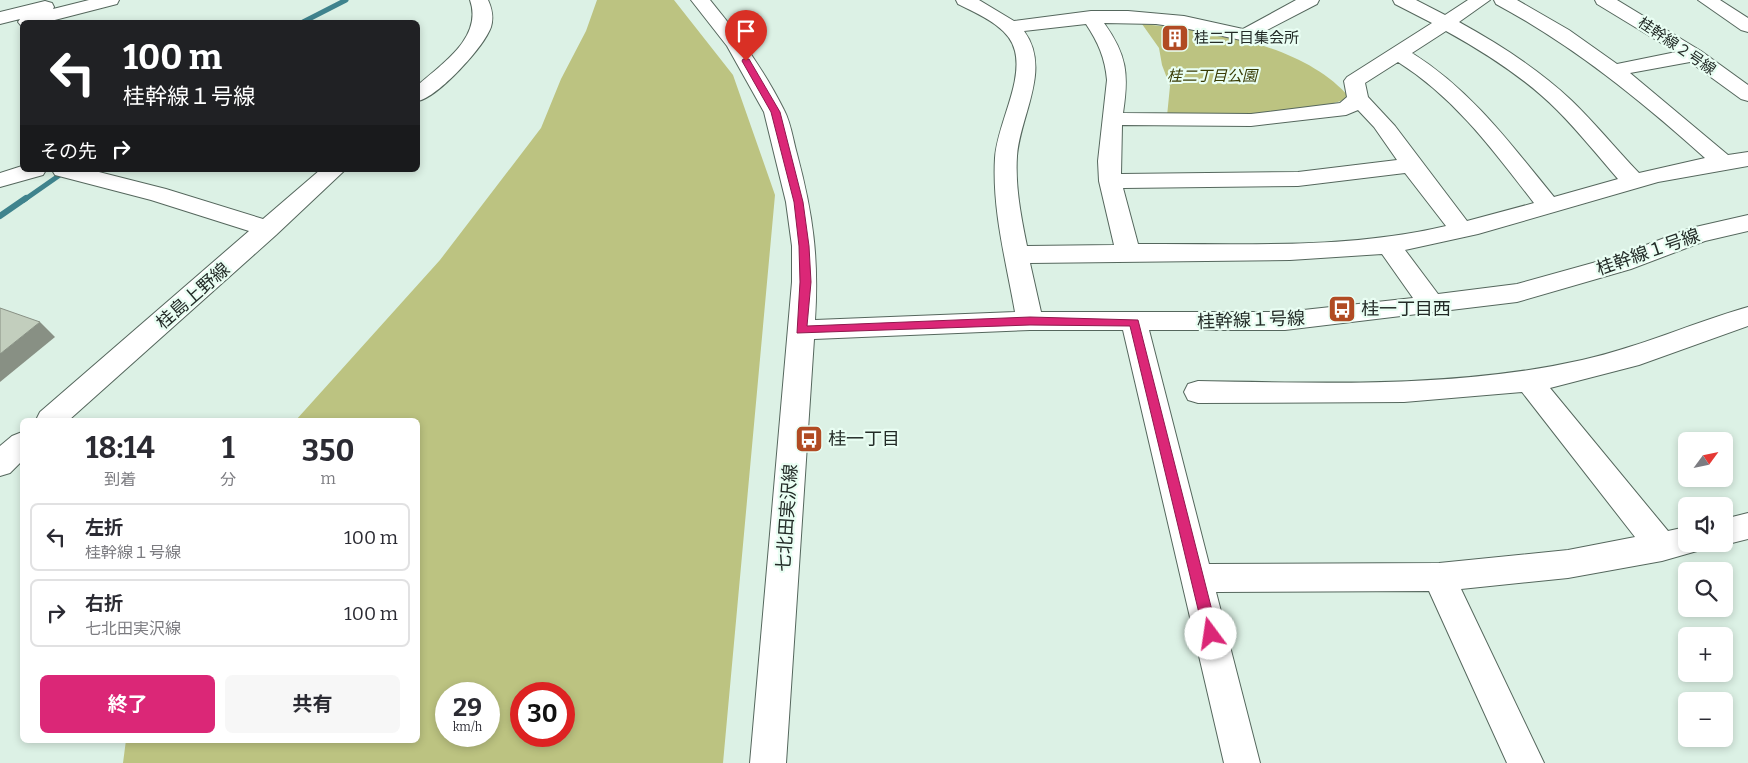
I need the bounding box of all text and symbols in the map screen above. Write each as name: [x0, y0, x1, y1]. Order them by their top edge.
pin: [725, 10, 767, 61]
street label: 桂幹線２号線: [1635, 13, 1719, 79]
icon: arrive: [732, 17, 760, 45]
building icon: 桂二丁目集会所: [1160, 23, 1190, 53]
place label: 桂二丁目集会所: [1194, 29, 1299, 47]
text: 100 m: [123, 36, 222, 78]
icon: left: [40, 40, 105, 105]
park label: 桂二丁目公園: [1167, 67, 1259, 85]
text: 桂幹線１号線: [123, 83, 255, 110]
icon: right: [107, 135, 135, 163]
text: その先: [40, 140, 97, 163]
street label: 桂幹線１号線: [1593, 224, 1703, 280]
street label: 桂島上野線: [152, 258, 234, 334]
bus stop icon: 桂一丁目西: [1327, 294, 1357, 324]
place label: 桂一丁目西: [1361, 298, 1451, 320]
street label: 桂幹線１号線: [1197, 307, 1305, 333]
bus stop icon: 桂一丁目: [794, 424, 824, 454]
place label: 桂一丁目: [828, 428, 900, 450]
text: 18:14: [85, 430, 155, 466]
text: 1: [222, 430, 235, 466]
north arrow: [1678, 432, 1732, 488]
map controls: [1678, 432, 1733, 747]
text: 350: [302, 433, 354, 469]
street label: 七北田実沢線: [772, 463, 802, 573]
text: m: [320, 469, 336, 488]
text: 到着: [104, 470, 136, 489]
text: 分: [220, 470, 236, 489]
button: sound: [1678, 497, 1733, 552]
text: 左折: [85, 516, 123, 539]
icon: left: [42, 523, 70, 551]
text: 100 m: [344, 526, 398, 549]
text: 桂幹線１号線: [85, 543, 181, 562]
button: search: [1678, 562, 1733, 617]
text: 右折: [85, 592, 123, 615]
icon: right: [42, 599, 70, 627]
text: 100 m: [344, 602, 398, 625]
position arrow: [1184, 607, 1236, 659]
text: 七北田実沢線: [85, 619, 181, 638]
button: +: [1678, 627, 1733, 682]
button: 終了: [40, 675, 215, 733]
button: 共有: [225, 675, 400, 733]
speed limit sign: 30: [510, 682, 575, 747]
button: −: [1678, 692, 1733, 747]
text: 29: [453, 693, 482, 723]
text: km/h: [453, 720, 482, 734]

